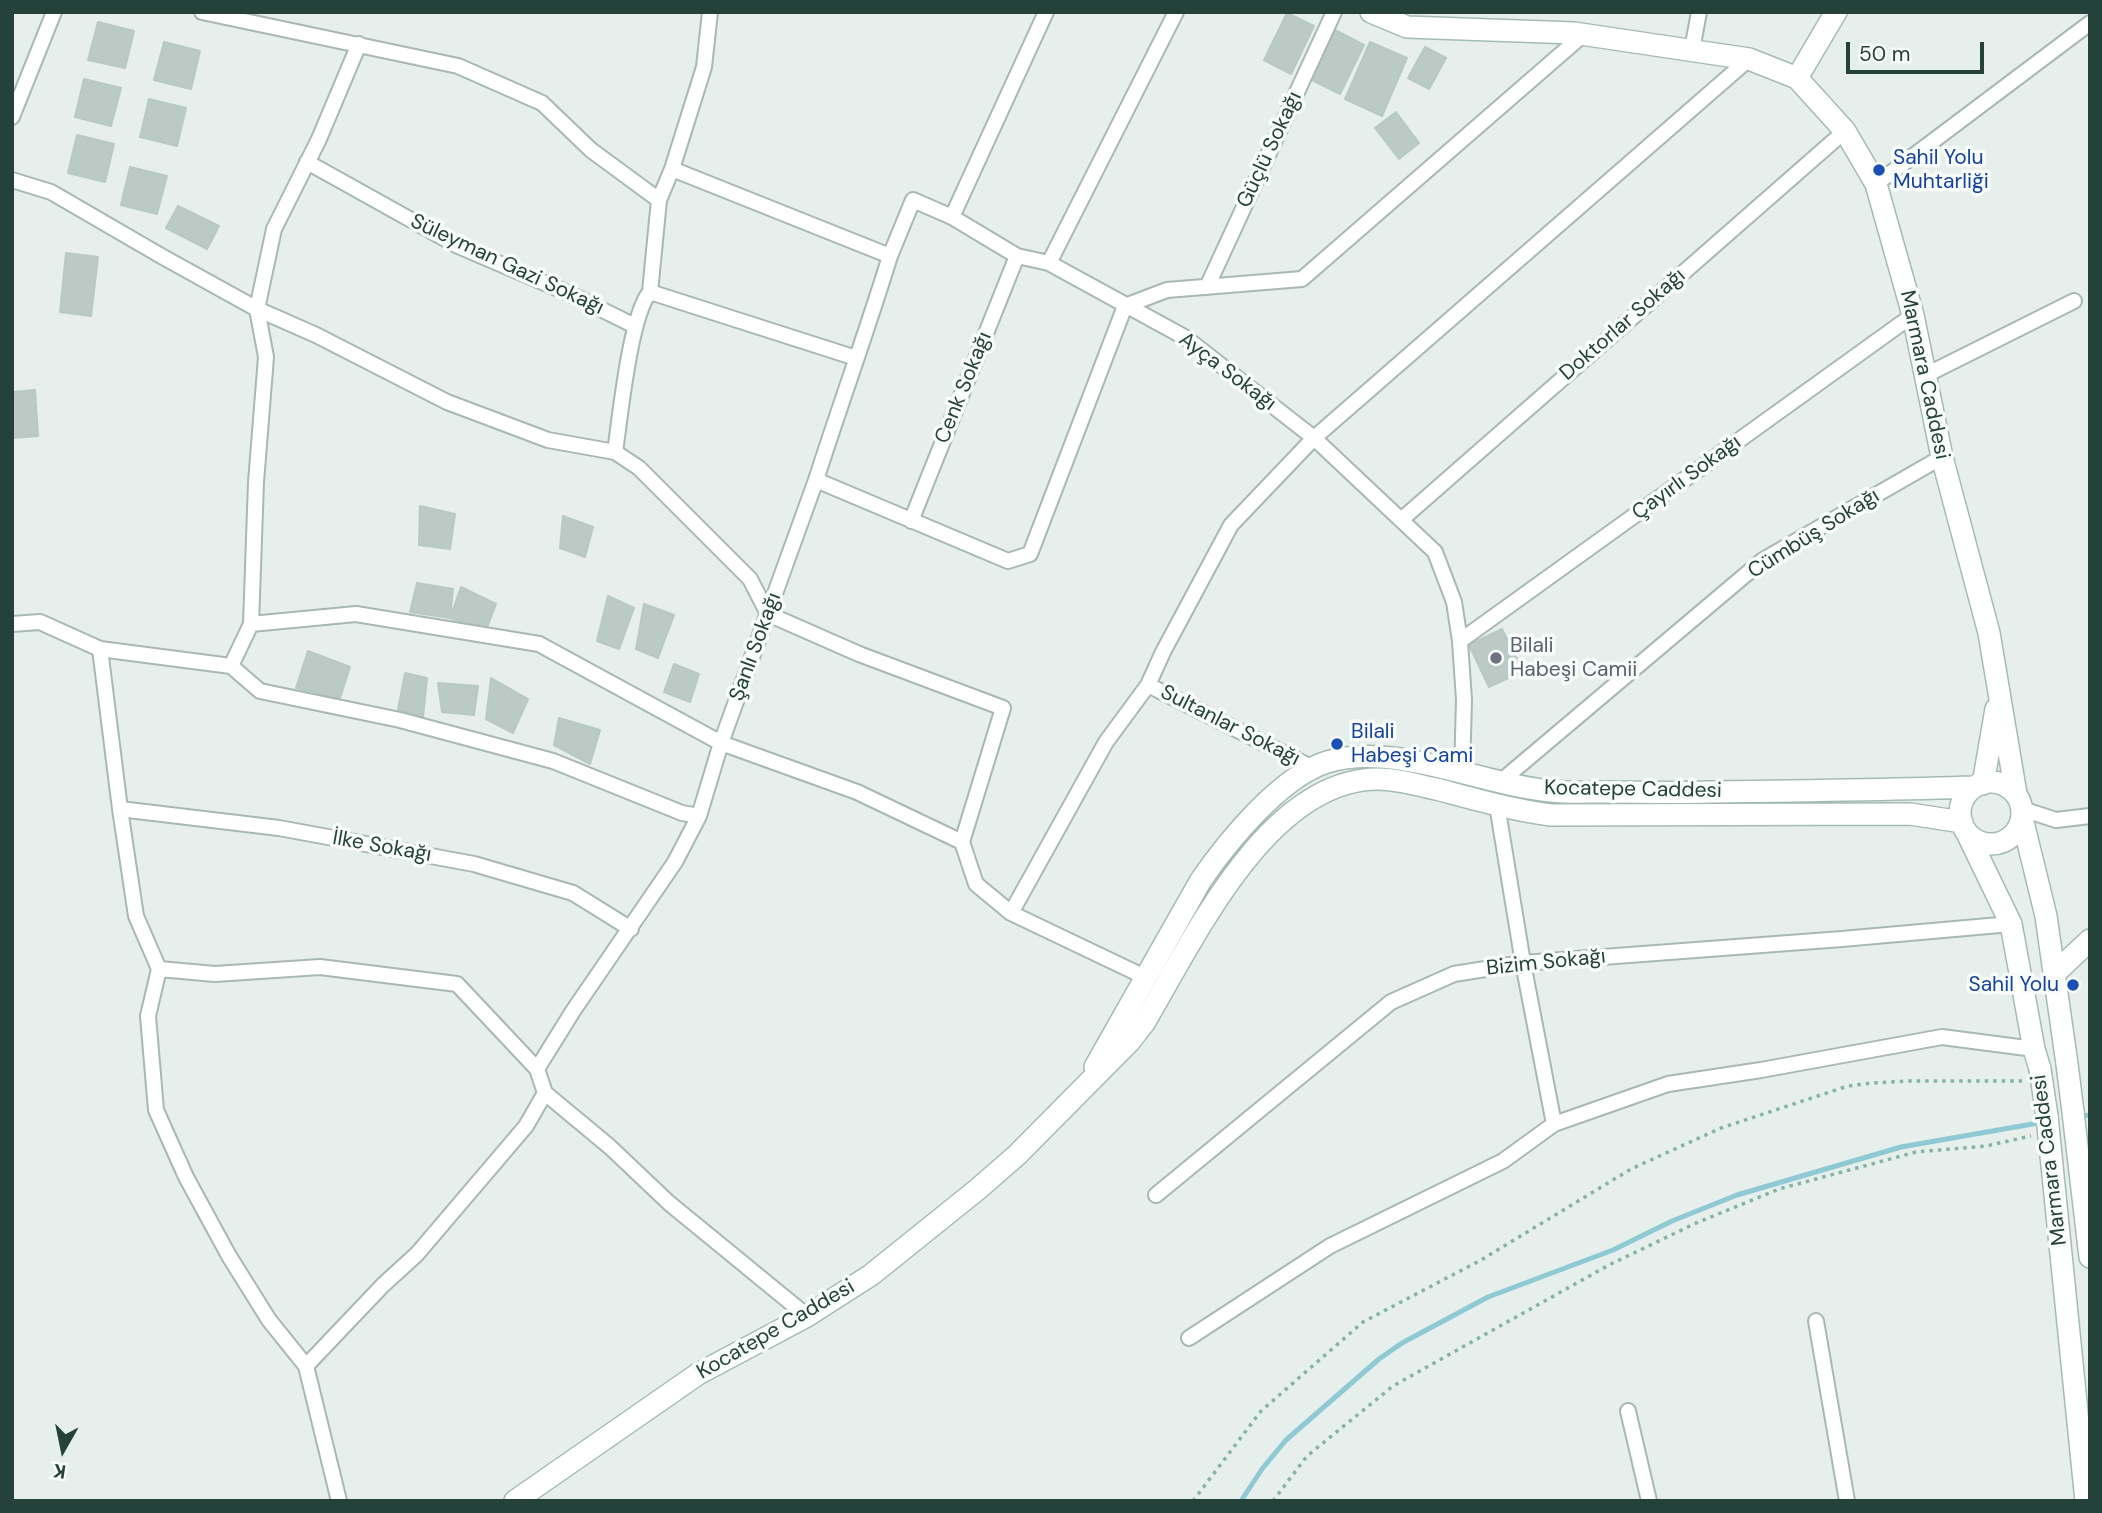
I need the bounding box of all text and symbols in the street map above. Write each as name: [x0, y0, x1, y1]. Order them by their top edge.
scale bar: [1850, 28, 1988, 72]
text: 50 m: [1859, 40, 1910, 68]
street label: Güçlü Sokağı: [1232, 88, 1308, 212]
place label: Sahil Yolu Muhtarliği: [1893, 145, 1989, 195]
marker: Sahil Yolu Muhtarliği: [1871, 162, 1887, 178]
street label: Süleyman Gazi Sokağı: [406, 209, 608, 321]
street label: Doktorlar Sokağı: [1555, 264, 1691, 386]
street label: Marmara Caddesi: [1894, 288, 1954, 462]
street label: Ayça Sokağı: [1173, 327, 1281, 417]
street label: Cenk Sokağı: [930, 328, 998, 448]
street label: Çayırlı Sokağı: [1628, 430, 1746, 526]
street label: Cümbüş Sokağı: [1744, 484, 1884, 584]
street label: Şanlı Sokağı: [725, 589, 787, 705]
place label: Bilali Habeşi Camii: [1510, 633, 1637, 683]
marker: Bilali Habeşi Camii: [1488, 650, 1504, 666]
street label: Sultanlar Sokağı: [1156, 680, 1304, 772]
place label: Bilali Habeşi Cami: [1351, 719, 1473, 769]
marker: Bilali Habeşi Cami: [1329, 736, 1345, 752]
street label: Kocatepe Caddesi: [1544, 776, 1722, 804]
street label: İlke Sokağı: [331, 826, 433, 868]
street label: Bizim Sokağı: [1485, 944, 1607, 982]
place label: Sahil Yolu: [1968, 972, 2059, 998]
marker: Sahil Yolu: [2065, 977, 2081, 993]
street label: Marmara Caddesi: [2027, 1073, 2073, 1247]
street label: Kocatepe Caddesi: [693, 1275, 859, 1385]
north arrow: [28, 1415, 98, 1485]
text: K: [52, 1458, 68, 1485]

